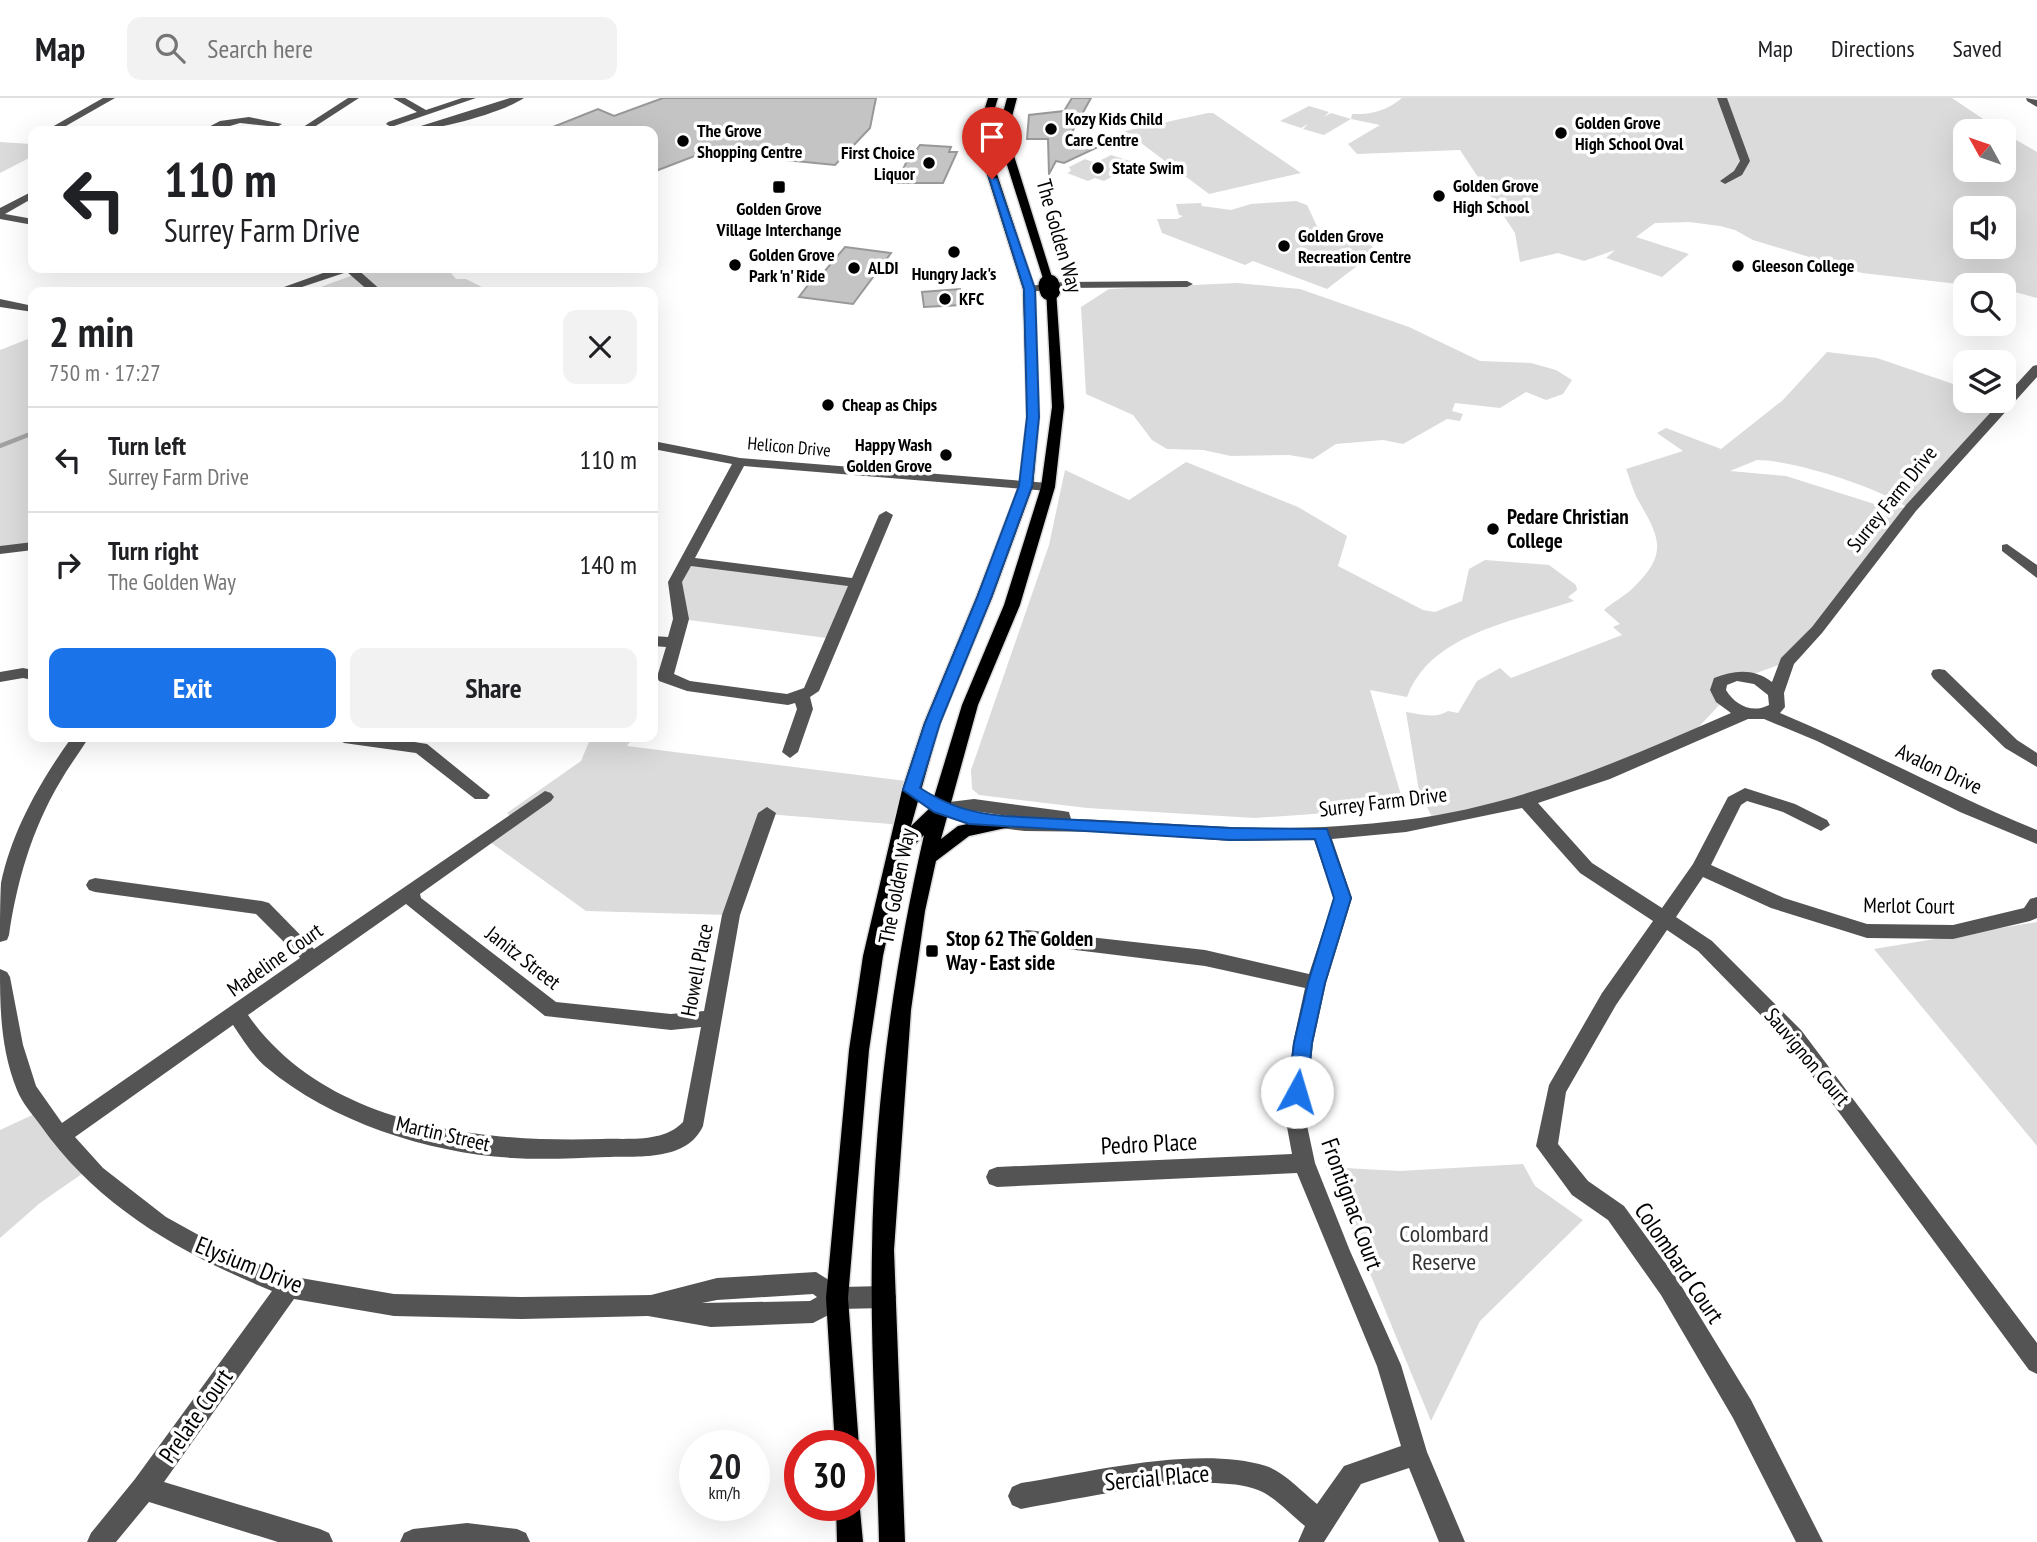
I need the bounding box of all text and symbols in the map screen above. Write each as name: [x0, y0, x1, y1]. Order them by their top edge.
search box: [127, 17, 617, 80]
text: Map: [35, 27, 85, 70]
icon: search: [151, 29, 189, 67]
text: Search here: [207, 32, 313, 65]
text: Map: [1758, 33, 1793, 64]
text: Directions: [1831, 33, 1915, 64]
text: Saved: [1953, 33, 2002, 64]
pin: [962, 107, 1022, 179]
place label: Kozy Kids Child Care Centre: [1065, 107, 1163, 151]
place label: Golden Grove High School Oval: [1575, 111, 1684, 155]
icon: arrive: [973, 118, 1011, 156]
place label: The Grove Shopping Centre: [697, 119, 803, 163]
north arrow: [1953, 119, 2016, 182]
map controls: [1953, 119, 2016, 413]
marker: Kozy Kids Child Care Centre: [1043, 121, 1059, 137]
marker: Golden Grove High School Oval: [1553, 125, 1569, 141]
marker: The Grove Shopping Centre: [675, 133, 691, 149]
place label: First Choice Liquor: [841, 141, 916, 185]
text: 110 m: [164, 147, 277, 211]
icon: left: [49, 154, 140, 245]
marker: First Choice Liquor: [921, 155, 937, 171]
place label: State Swim: [1112, 156, 1184, 179]
marker: State Swim: [1090, 160, 1106, 176]
place label: Golden Grove High School: [1453, 174, 1539, 218]
street label: The Golden Way: [1030, 176, 1089, 296]
marker: Golden Grove Village Interchange: [771, 179, 787, 195]
marker: Golden Grove High School: [1431, 188, 1447, 204]
button: sound: [1953, 196, 2016, 259]
place label: Golden Grove Village Interchange: [716, 197, 842, 241]
text: Surrey Farm Drive: [164, 209, 360, 251]
place label: Golden Grove Recreation Centre: [1298, 224, 1412, 268]
marker: Golden Grove Recreation Centre: [1276, 238, 1292, 254]
place label: Golden Grove Park 'n' Ride: [749, 243, 835, 287]
marker: Hungry Jack's: [946, 244, 962, 260]
place label: Gleeson College: [1752, 254, 1855, 277]
place label: ALDI: [867, 256, 899, 279]
marker: Golden Grove Park 'n' Ride: [727, 257, 743, 273]
marker: Gleeson College: [1730, 258, 1746, 274]
marker: ALDI: [846, 260, 862, 276]
place label: Hungry Jack's: [912, 262, 996, 285]
button: search: [1953, 273, 2016, 336]
place label: KFC: [959, 287, 984, 310]
marker: KFC: [937, 291, 953, 307]
text: 2 min: [49, 304, 134, 359]
button: close: [563, 310, 637, 384]
button: layers: [1953, 350, 2016, 413]
text: 750 m · 17:27: [49, 358, 161, 387]
place label: Cheap as Chips: [842, 393, 937, 416]
marker: Cheap as Chips: [820, 397, 836, 413]
text: Turn left: [108, 429, 186, 462]
street label: Helicon Drive: [746, 431, 832, 462]
place label: Happy Wash Golden Grove: [846, 433, 932, 477]
street label: Surrey Farm Drive: [1841, 440, 1943, 557]
icon: left: [49, 441, 87, 479]
text: 110 m: [579, 443, 637, 476]
marker: Happy Wash Golden Grove: [938, 447, 954, 463]
text: Surrey Farm Drive: [108, 462, 249, 491]
place label: Pedare Christian College: [1507, 503, 1629, 554]
marker: Pedare Christian College: [1485, 521, 1501, 537]
text: Turn right: [108, 534, 199, 567]
icon: right: [49, 546, 87, 584]
text: 140 m: [579, 548, 637, 581]
text: The Golden Way: [108, 567, 236, 596]
button: Exit: [49, 648, 336, 728]
button: Share: [350, 648, 637, 728]
street label: Avalon Drive: [1892, 737, 1986, 800]
street label: Surrey Farm Drive: [1317, 780, 1448, 823]
street label: The Golden Way: [872, 826, 921, 946]
street label: Merlot Court: [1863, 891, 1955, 920]
street label: Madeline Court: [222, 917, 328, 1002]
street label: Janitz Street: [480, 919, 566, 995]
street label: Howell Place: [674, 921, 719, 1019]
place label: Stop 62 The Golden Way - East side: [945, 925, 1093, 976]
marker: Stop 62 The Golden Way - East side: [924, 943, 940, 959]
street label: Sauvignon Court: [1759, 1002, 1856, 1111]
position arrow: [1260, 1055, 1334, 1129]
street label: Martin Street: [394, 1110, 493, 1157]
street label: Pedro Place: [1100, 1125, 1198, 1162]
street label: Frontignac Court: [1314, 1134, 1391, 1274]
street label: Colombard Court: [1628, 1196, 1731, 1329]
park label: Colombard Reserve: [1399, 1218, 1489, 1277]
street label: Elysium Drive: [191, 1229, 307, 1300]
street label: Prelate Court: [152, 1362, 240, 1469]
speed limit sign: 30: [784, 1430, 875, 1521]
text: 20: [708, 1443, 741, 1489]
street label: Sercial Place: [1103, 1457, 1211, 1498]
text: km/h: [709, 1481, 740, 1504]

